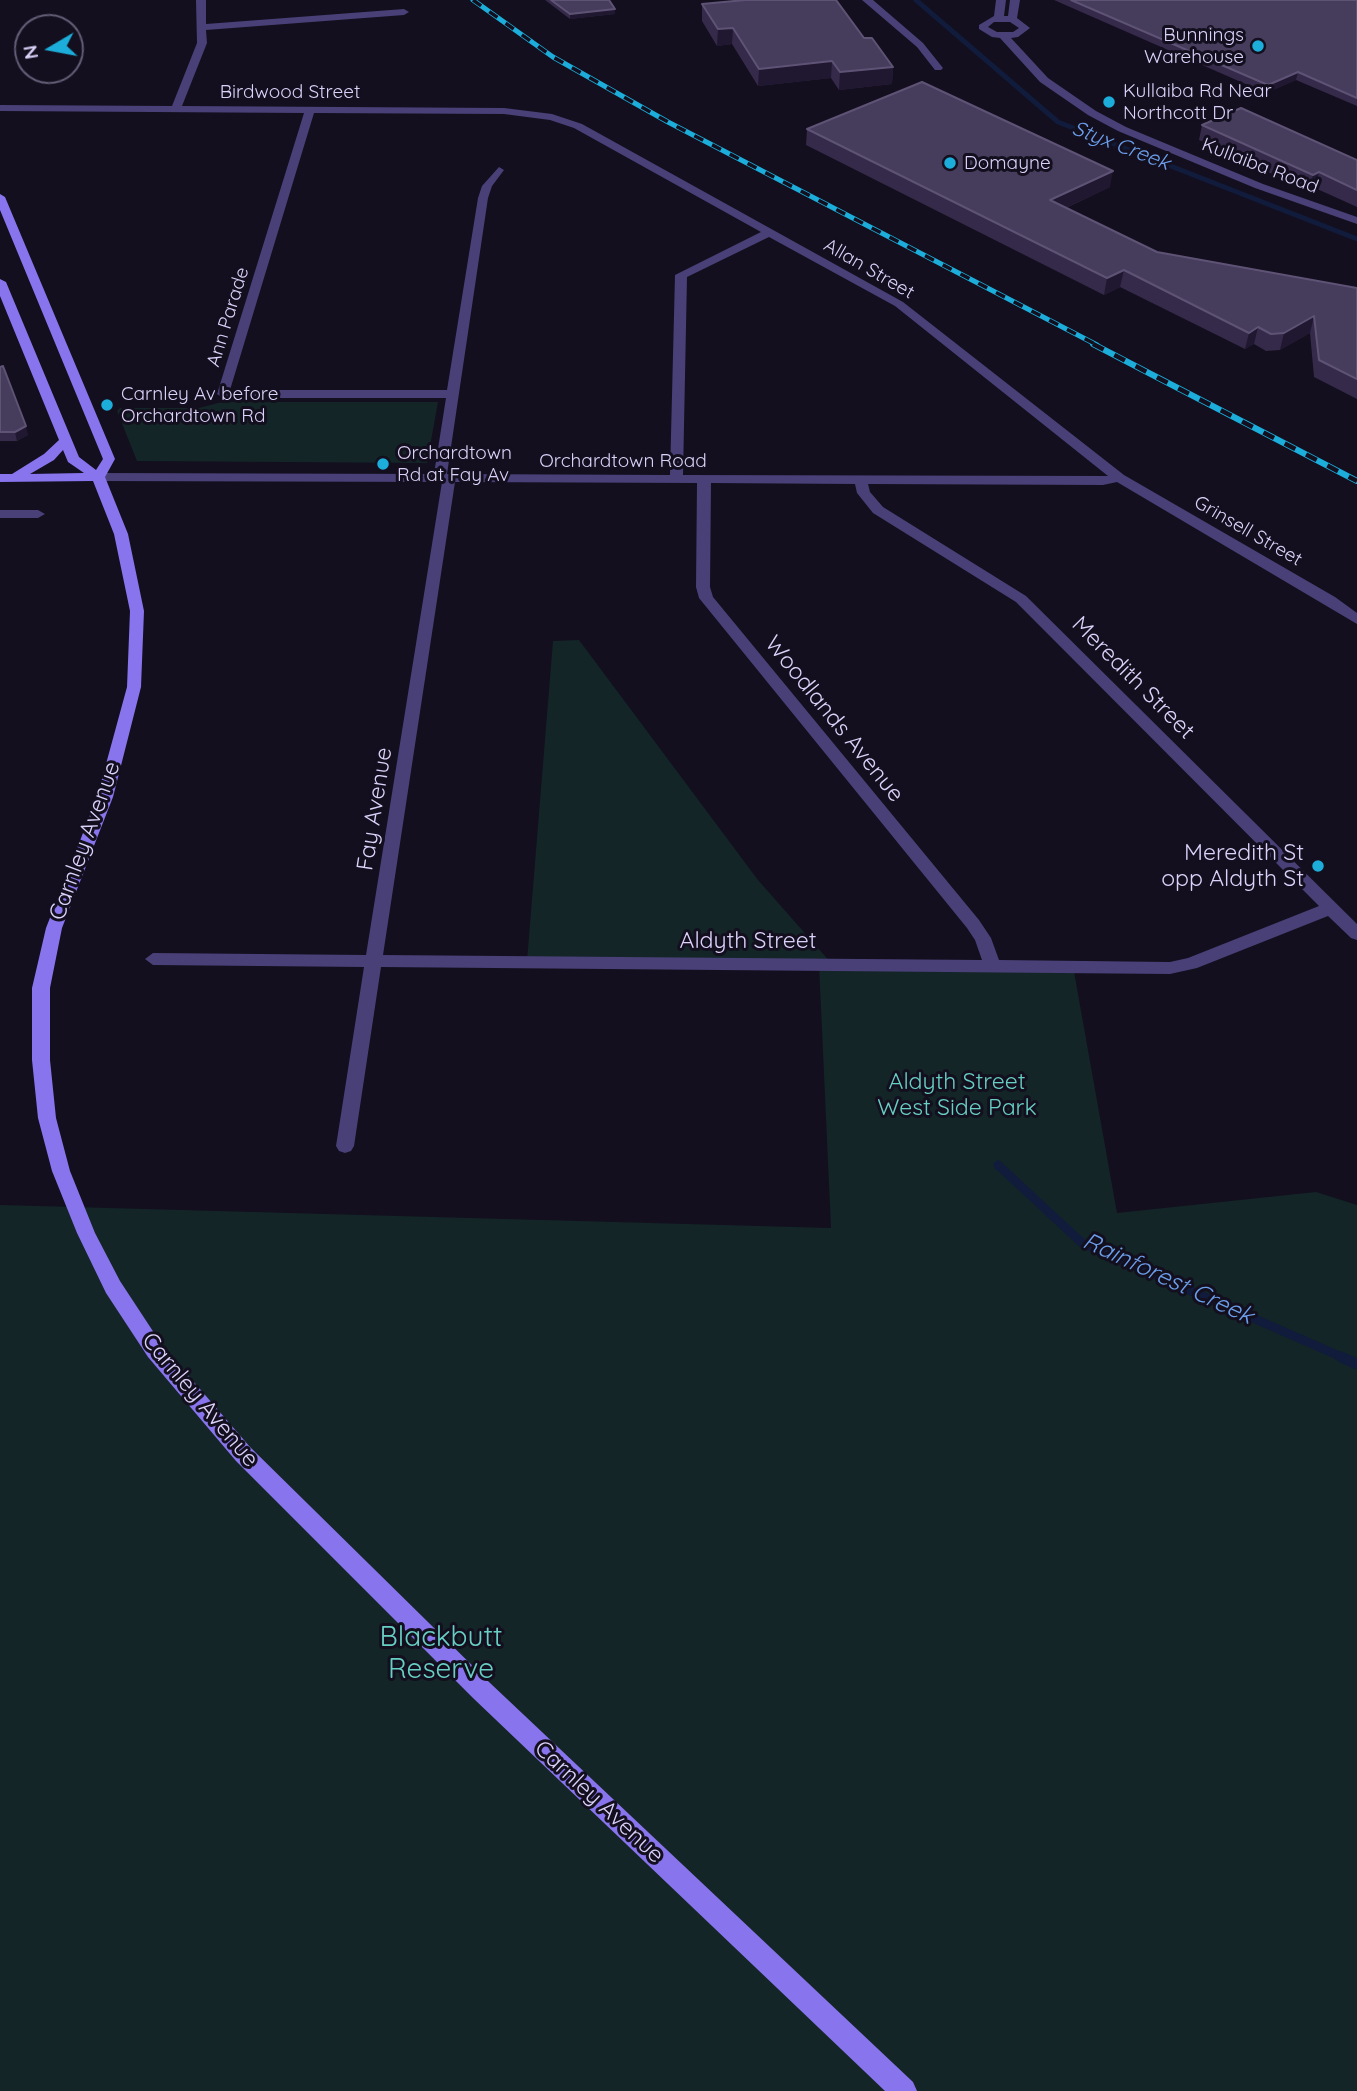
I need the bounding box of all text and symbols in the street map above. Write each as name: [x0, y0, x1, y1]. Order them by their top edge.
north arrow: [14, 14, 84, 84]
place label: Bunnings Warehouse: [1144, 24, 1244, 68]
marker: Bunnings Warehouse: [1250, 38, 1266, 54]
text: N: [17, 43, 43, 61]
place label: Kullaiba Rd Near Northcott Dr: [1123, 80, 1272, 124]
street label: Birdwood Street: [220, 81, 360, 103]
marker: Kullaiba Rd Near Northcott Dr: [1101, 94, 1117, 110]
water label: Styx Creek: [1068, 116, 1174, 176]
street label: Kullaiba Road: [1198, 133, 1322, 199]
place label: Domayne: [964, 152, 1051, 174]
marker: Domayne: [942, 155, 958, 171]
street label: Allan Street: [820, 234, 918, 304]
street label: Ann Parade: [202, 264, 254, 370]
place label: Carnley Av before Orchardtown Rd: [121, 383, 279, 427]
marker: Carnley Av before Orchardtown Rd: [99, 397, 115, 413]
place label: Orchardtown Rd at Fay Av: [397, 442, 512, 486]
street label: Orchardtown Road: [539, 450, 707, 472]
marker: Orchardtown Rd at Fay Av: [375, 456, 391, 472]
street label: Grinsell Street: [1190, 491, 1306, 571]
street label: Meredith Street: [1066, 611, 1200, 745]
street label: Woodlands Avenue: [759, 630, 909, 808]
street label: Fay Avenue: [352, 745, 398, 873]
street label: Carnley Avenue: [43, 758, 127, 924]
place label: Meredith St opp Aldyth St: [1161, 839, 1304, 893]
marker: Meredith St opp Aldyth St: [1310, 858, 1326, 874]
street label: Aldyth Street: [680, 927, 816, 955]
park label: Aldyth Street West Side Park: [877, 1068, 1037, 1122]
water label: Rainforest Creek: [1078, 1227, 1258, 1331]
street label: Carnley Avenue: [136, 1327, 264, 1473]
park label: Blackbutt Reserve: [380, 1621, 502, 1687]
street label: Carnley Avenue: [529, 1735, 669, 1869]

